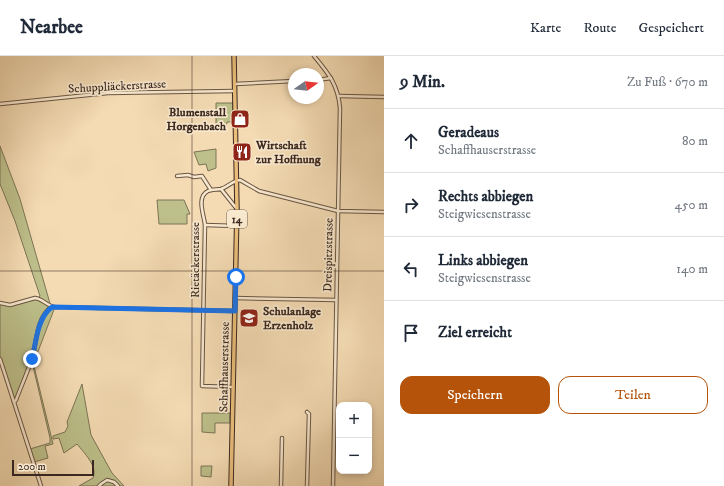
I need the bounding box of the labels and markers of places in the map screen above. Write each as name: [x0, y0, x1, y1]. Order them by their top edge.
place label: Blumenstall Horgenbach: [167, 105, 227, 134]
shop icon: Blumenstall Horgenbach: [229, 108, 251, 130]
place label: Wirtschaft zur Hoffnung: [255, 138, 322, 167]
restaurant icon: Wirtschaft zur Hoffnung: [231, 141, 253, 163]
place label: Schulanlage Erzenholz: [263, 304, 321, 333]
school or university icon: Schulanlage Erzenholz: [238, 307, 260, 329]

